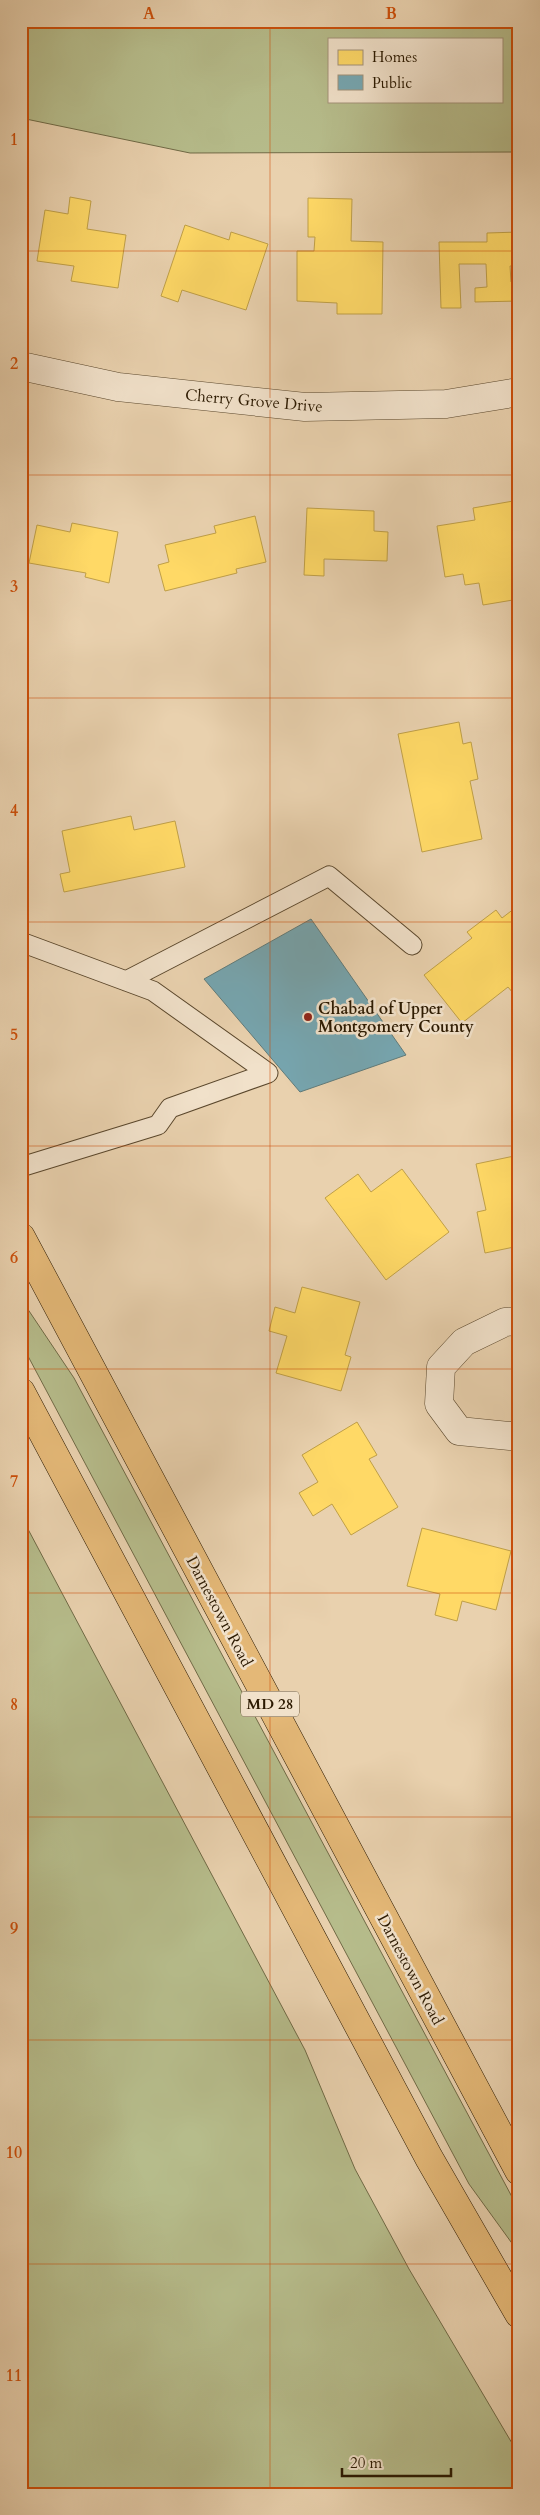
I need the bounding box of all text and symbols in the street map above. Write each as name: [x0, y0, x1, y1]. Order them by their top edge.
text: A: [143, 3, 155, 25]
text: B: [385, 3, 397, 25]
legend: [328, 38, 502, 102]
text: Homes: [372, 47, 417, 67]
text: Public: [372, 73, 412, 93]
text: 1: [10, 129, 18, 151]
text: 2: [10, 353, 18, 375]
street label: Cherry Grove Drive: [184, 384, 324, 418]
text: 3: [10, 576, 18, 598]
text: 4: [10, 800, 18, 822]
place label: Chabad of Upper Montgomery County: [318, 998, 474, 1038]
marker: Chabad of Upper Montgomery County: [302, 1011, 314, 1023]
text: 5: [10, 1024, 18, 1046]
text: 6: [10, 1247, 18, 1269]
text: 7: [10, 1471, 18, 1493]
street label: Darnestown Road: [181, 1552, 258, 1671]
road number: MD 28: [241, 1692, 299, 1716]
text: 8: [10, 1694, 18, 1716]
street label: Darnestown Road: [372, 1910, 449, 2029]
text: 9: [10, 1918, 18, 1940]
text: 10: [6, 2142, 22, 2164]
text: 11: [6, 2365, 22, 2387]
scale bar: [342, 2445, 451, 2477]
text: 20 m: [350, 2453, 382, 2473]

